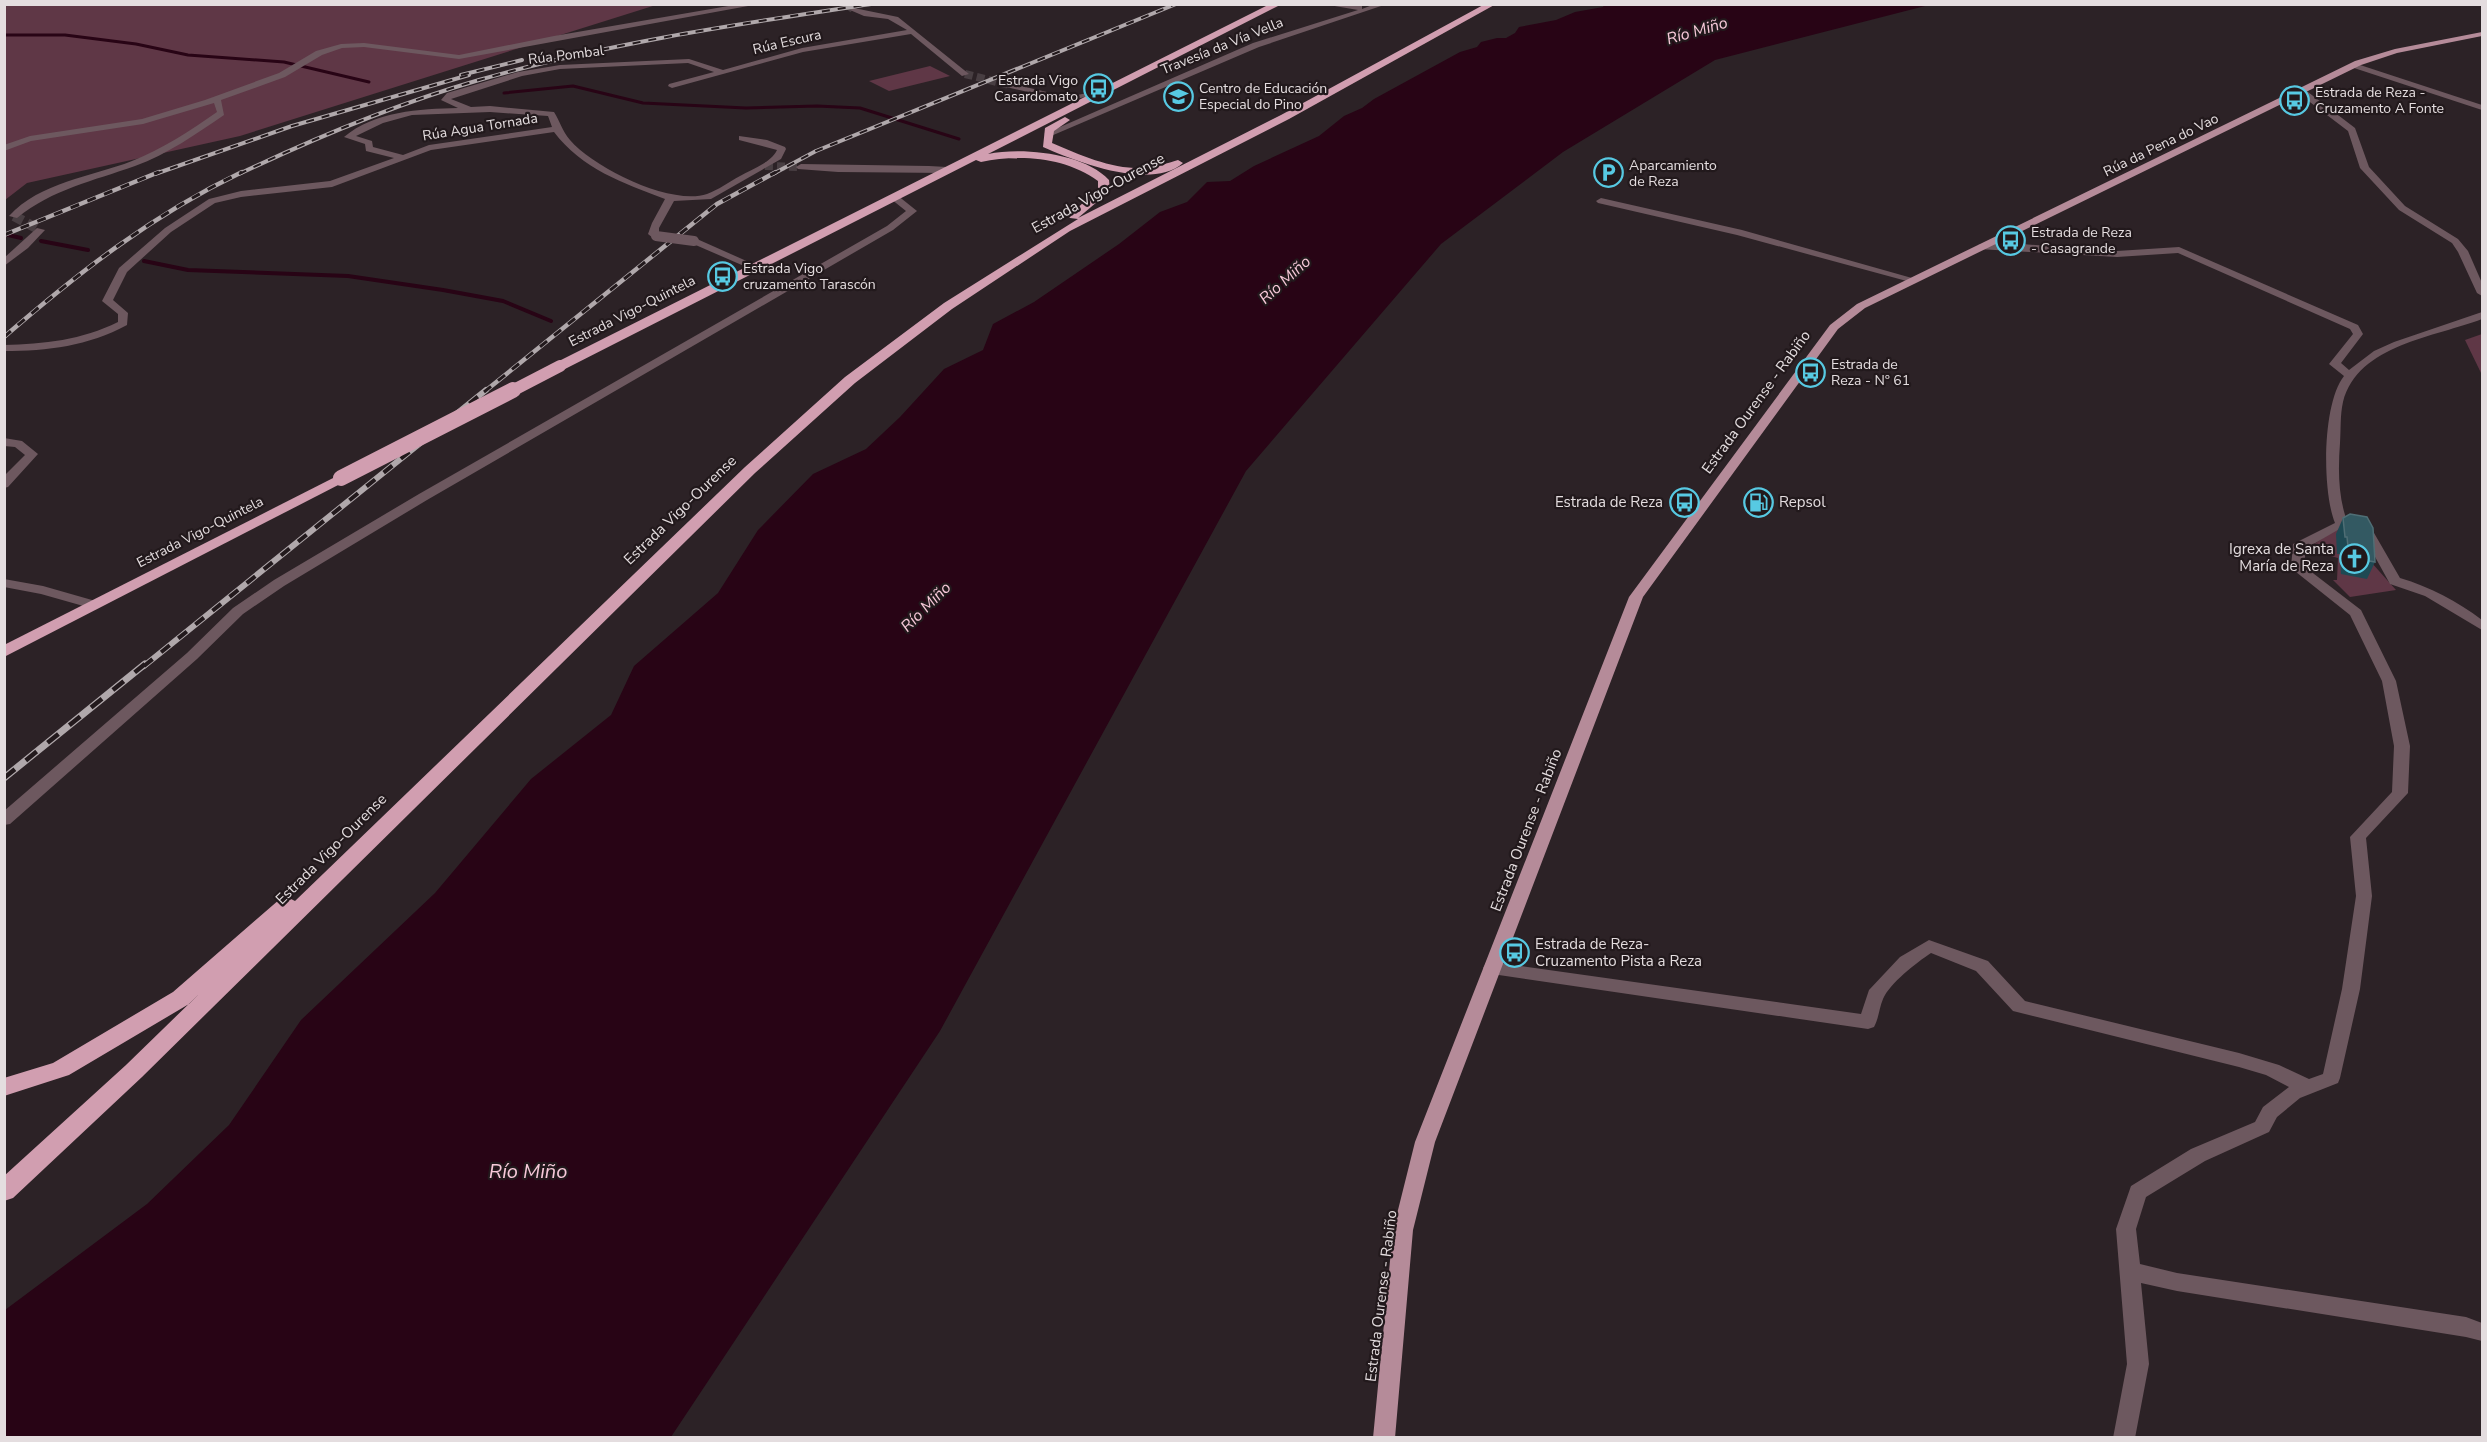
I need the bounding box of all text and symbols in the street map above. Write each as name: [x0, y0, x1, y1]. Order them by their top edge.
water label: Río Miño: [1664, 12, 1730, 50]
street label: Travesía da Vía Vella: [1158, 13, 1286, 79]
street label: Rúa Escura: [751, 25, 823, 59]
street label: Rúa Pombal: [527, 41, 606, 69]
place label: Estrada Vigo Casardomato: [994, 71, 1078, 106]
bus stop icon: Estrada Vigo Casardomato: [1083, 72, 1115, 104]
place label: Centro de Educación Especial do Pino: [1199, 79, 1327, 114]
school or university icon: Centro de Educación Especial do Pino: [1162, 80, 1194, 112]
place label: Estrada de Reza - Cruzamento A Fonte: [2315, 83, 2444, 118]
bus stop icon: Estrada de Reza - Cruzamento A Fonte: [2278, 84, 2310, 116]
street label: Rúa Agua Tornada: [421, 108, 539, 146]
street label: Rúa da Pena do Vao: [2100, 109, 2222, 181]
street label: Estrada Vigo-Ourense: [1028, 148, 1168, 238]
place label: Aparcamiento de Reza: [1629, 156, 1717, 191]
parking icon: Aparcamiento de Reza: [1592, 157, 1624, 189]
place label: Estrada de Reza - Casagrande: [2031, 223, 2132, 258]
bus stop icon: Estrada de Reza - Casagrande: [1994, 224, 2026, 256]
water label: Río Miño: [1254, 251, 1316, 309]
place label: Estrada Vigo cruzamento Tarascón: [743, 259, 876, 294]
bus stop icon: Estrada Vigo cruzamento Tarascón: [706, 260, 738, 292]
street label: Estrada Vigo-Quintela: [565, 271, 699, 351]
street label: Estrada Ourense - Rabiño: [1697, 326, 1815, 478]
place label: Estrada de Reza - Nº 61: [1831, 355, 1910, 390]
bus stop icon: Estrada de Reza - Nº 61: [1794, 356, 1826, 388]
street label: Estrada Vigo-Ourense: [619, 451, 741, 569]
bus stop icon: Estrada de Reza: [1668, 486, 1700, 518]
fuel station icon: Repsol: [1742, 486, 1774, 518]
street label: Estrada Vigo-Quintela: [133, 492, 267, 572]
place label: Estrada de Reza: [1555, 492, 1663, 512]
place label: Repsol: [1779, 492, 1826, 512]
place label: Igrexa de Santa María de Reza: [2229, 539, 2334, 576]
church icon: Igrexa de Santa María de Reza: [2339, 542, 2371, 574]
water label: Río Miño: [896, 577, 956, 637]
street label: Estrada Ourense - Rabiño: [1486, 746, 1566, 914]
street label: Estrada Vigo-Ourense: [271, 789, 391, 909]
place label: Estrada de Reza- Cruzamento Pista a Reza: [1535, 934, 1702, 971]
bus stop icon: Estrada de Reza- Cruzamento Pista a Reza: [1498, 937, 1530, 969]
water label: Río Miño: [489, 1158, 567, 1185]
street label: Estrada Ourense - Rabiño: [1361, 1209, 1401, 1383]

